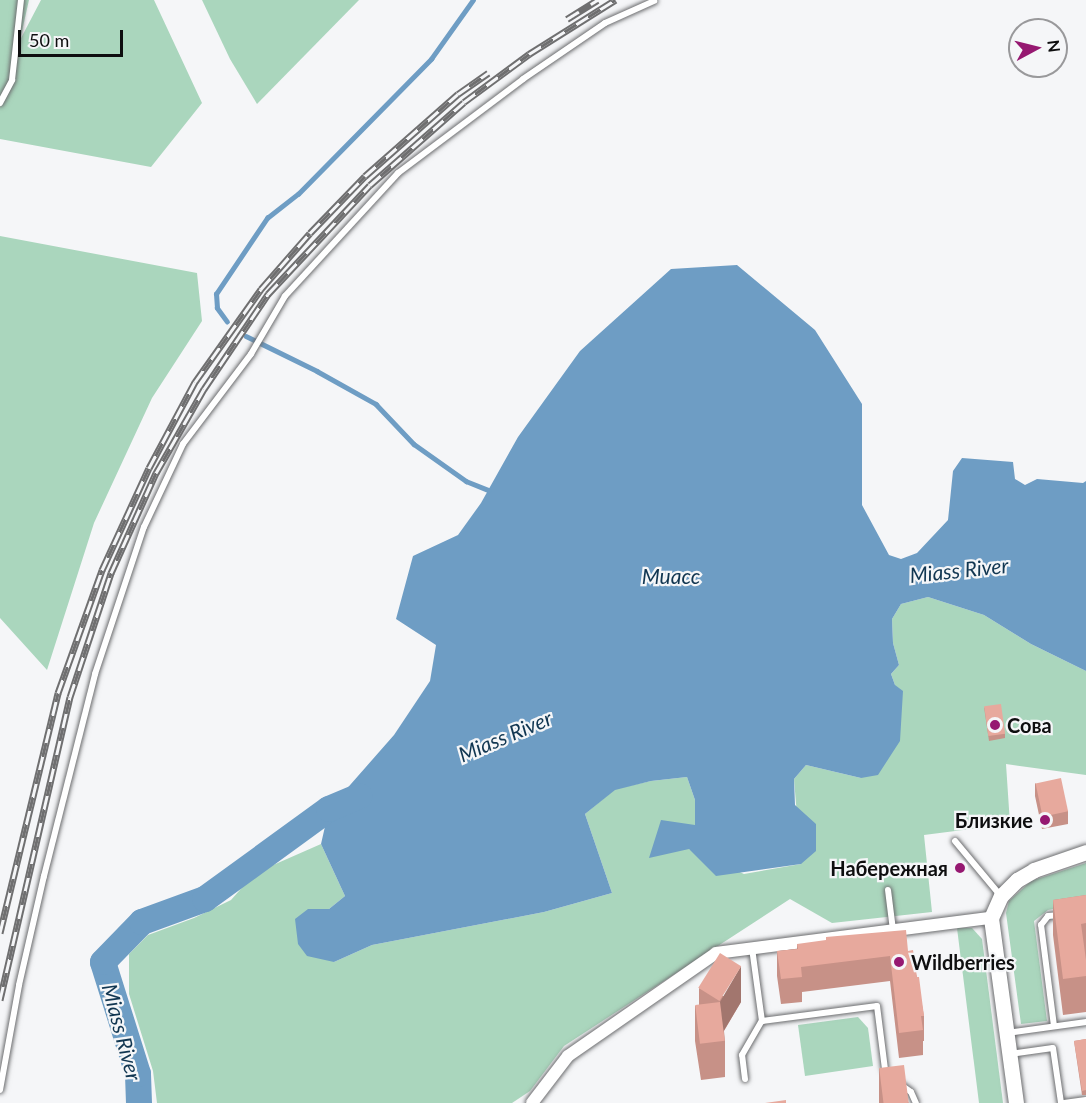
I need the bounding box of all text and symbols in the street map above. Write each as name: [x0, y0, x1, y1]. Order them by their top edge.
scale bar: [21, 18, 126, 56]
north arrow: [1008, 18, 1068, 78]
text: 50 m: [29, 29, 69, 51]
text: N: [1044, 39, 1065, 53]
water label: Miass River: [908, 552, 1010, 588]
water label: Миасс: [642, 563, 700, 589]
water label: Miass River: [454, 705, 556, 767]
place label: Сова: [1007, 713, 1052, 737]
marker: Сова: [988, 718, 1002, 732]
place label: Близкие: [955, 808, 1033, 832]
marker: Близкие: [1038, 813, 1052, 827]
place label: Набережная: [830, 856, 948, 880]
marker: Набережная: [953, 861, 967, 875]
place label: Wildberries: [911, 950, 1015, 974]
marker: Wildberries: [892, 955, 906, 969]
water label: Miass River: [97, 981, 147, 1083]

